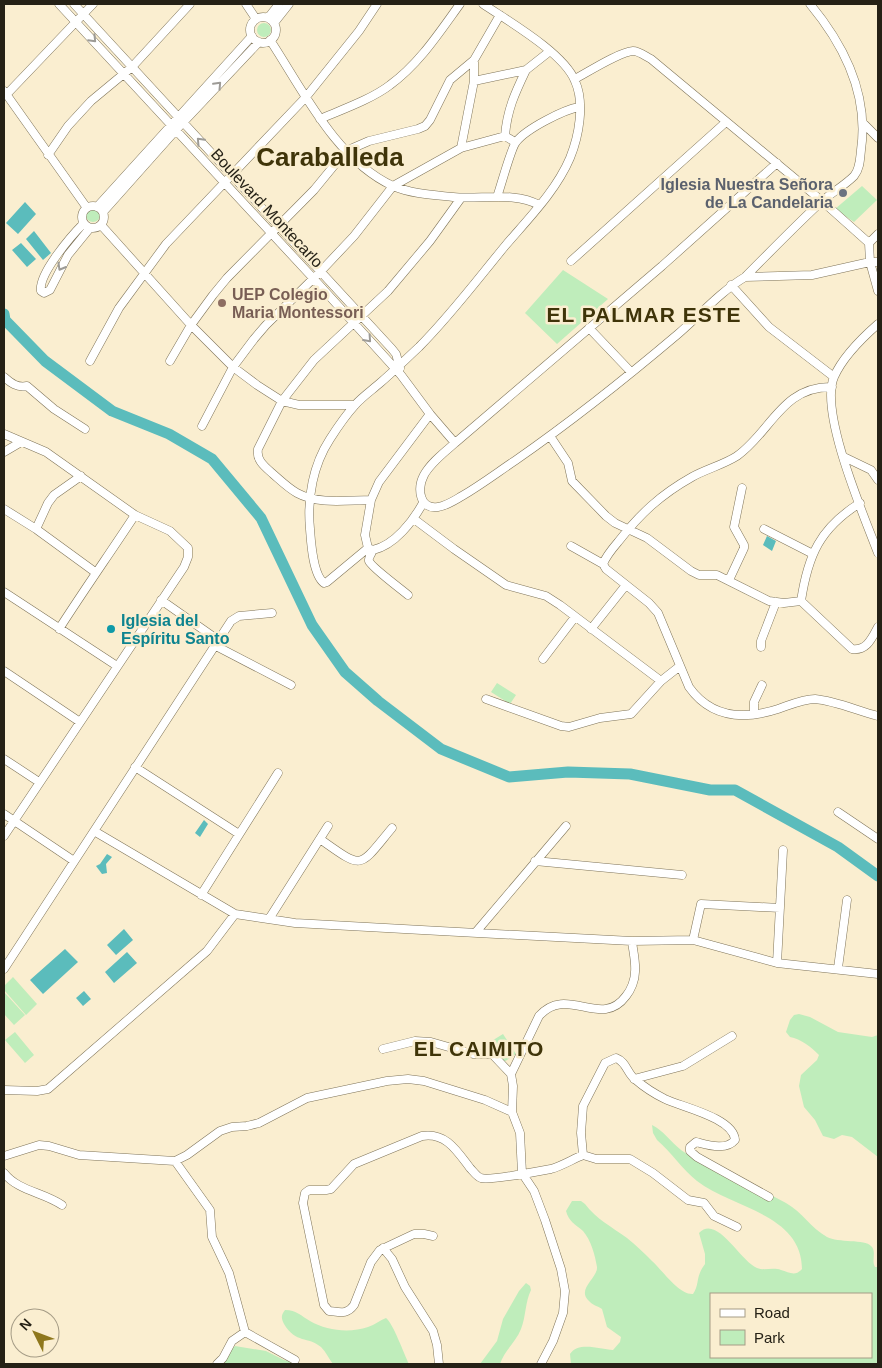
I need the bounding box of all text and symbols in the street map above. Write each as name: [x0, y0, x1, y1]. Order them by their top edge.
one-way arrow: [87, 34, 96, 43]
one-way arrow: [212, 82, 221, 91]
one-way arrow: [197, 138, 206, 147]
district label: Caraballeda: [256, 142, 404, 172]
street label: Boulevard Montecarlo: [208, 145, 326, 271]
place label: Iglesia Nuestra Señora de La Candelaria: [660, 176, 833, 211]
marker: Iglesia Nuestra Señora de La Candelaria: [837, 187, 849, 199]
one-way arrow: [58, 262, 68, 271]
place label: UEP Colegio Maria Montessori: [232, 286, 364, 321]
marker: UEP Colegio Maria Montessori: [216, 297, 228, 309]
district label: EL PALMAR ESTE: [546, 303, 742, 326]
one-way arrow: [362, 334, 371, 343]
place label: Iglesia del Espíritu Santo: [121, 612, 230, 647]
marker: Iglesia del Espíritu Santo: [105, 623, 117, 635]
district label: EL CAIMITO: [414, 1037, 544, 1060]
legend: [710, 1293, 872, 1358]
text: Road: [754, 1304, 790, 1321]
north arrow: [10, 1308, 60, 1358]
text: N: [16, 1315, 35, 1333]
text: Park: [754, 1329, 785, 1346]

